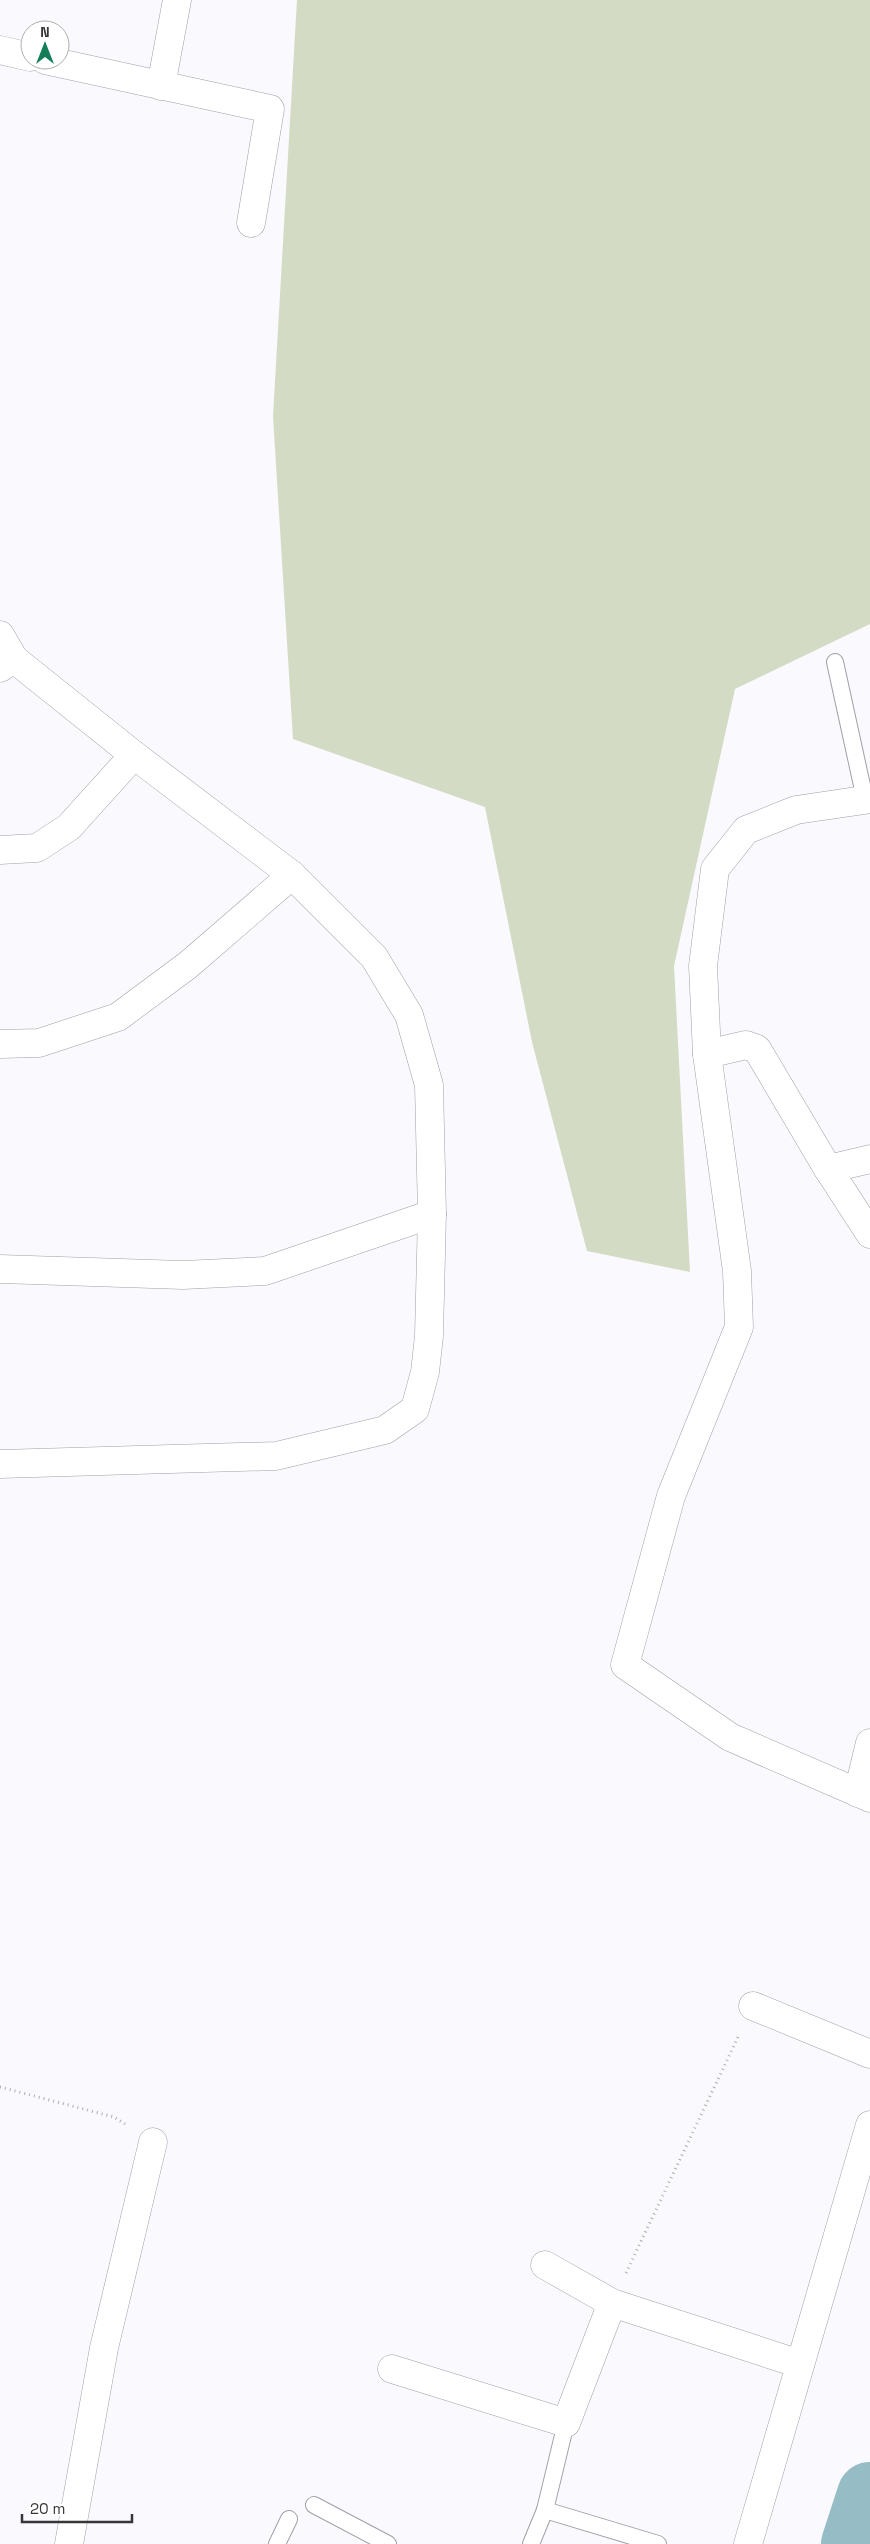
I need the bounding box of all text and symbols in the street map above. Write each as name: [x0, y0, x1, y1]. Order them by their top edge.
north arrow: [20, 20, 70, 70]
text: N: [40, 23, 50, 41]
scale bar: [22, 2492, 132, 2524]
text: 20 m: [30, 2499, 65, 2518]

